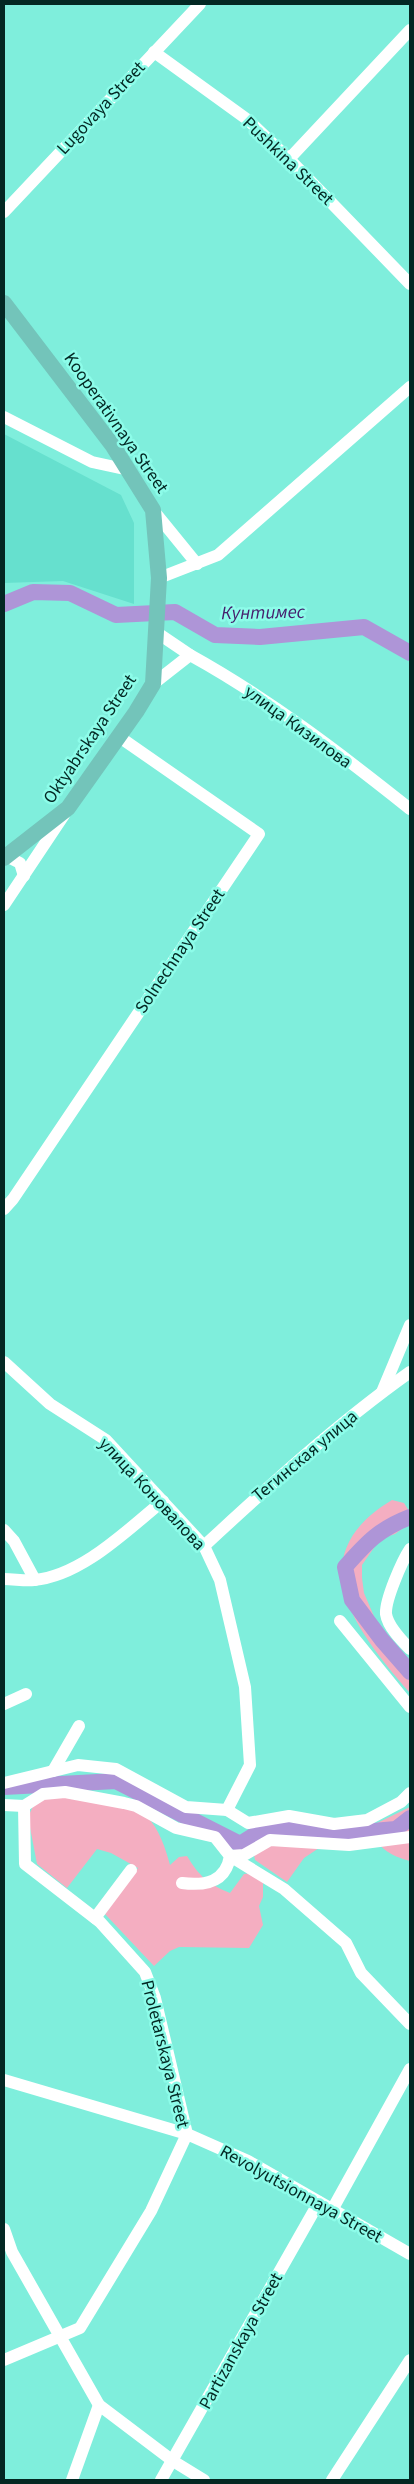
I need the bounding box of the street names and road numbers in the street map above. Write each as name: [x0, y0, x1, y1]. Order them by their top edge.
street label: Lugovaya Street: [51, 56, 151, 160]
street label: Pushkina Street: [237, 111, 339, 211]
street label: Kooperativnaya Street: [58, 347, 174, 499]
street label: Oktyabrskaya Street: [37, 669, 143, 809]
street label: улица Кизилова: [239, 679, 357, 775]
street label: Solnechnaya Street: [129, 884, 231, 1018]
street label: Тегинская улица: [247, 1404, 363, 1508]
street label: улица Коновалова: [93, 1432, 211, 1556]
street label: Proletarskaya Street: [135, 1977, 195, 2131]
street label: Revolyutsionnaya Street: [215, 2139, 387, 2249]
street label: Partizanskaya Street: [193, 2268, 289, 2414]

